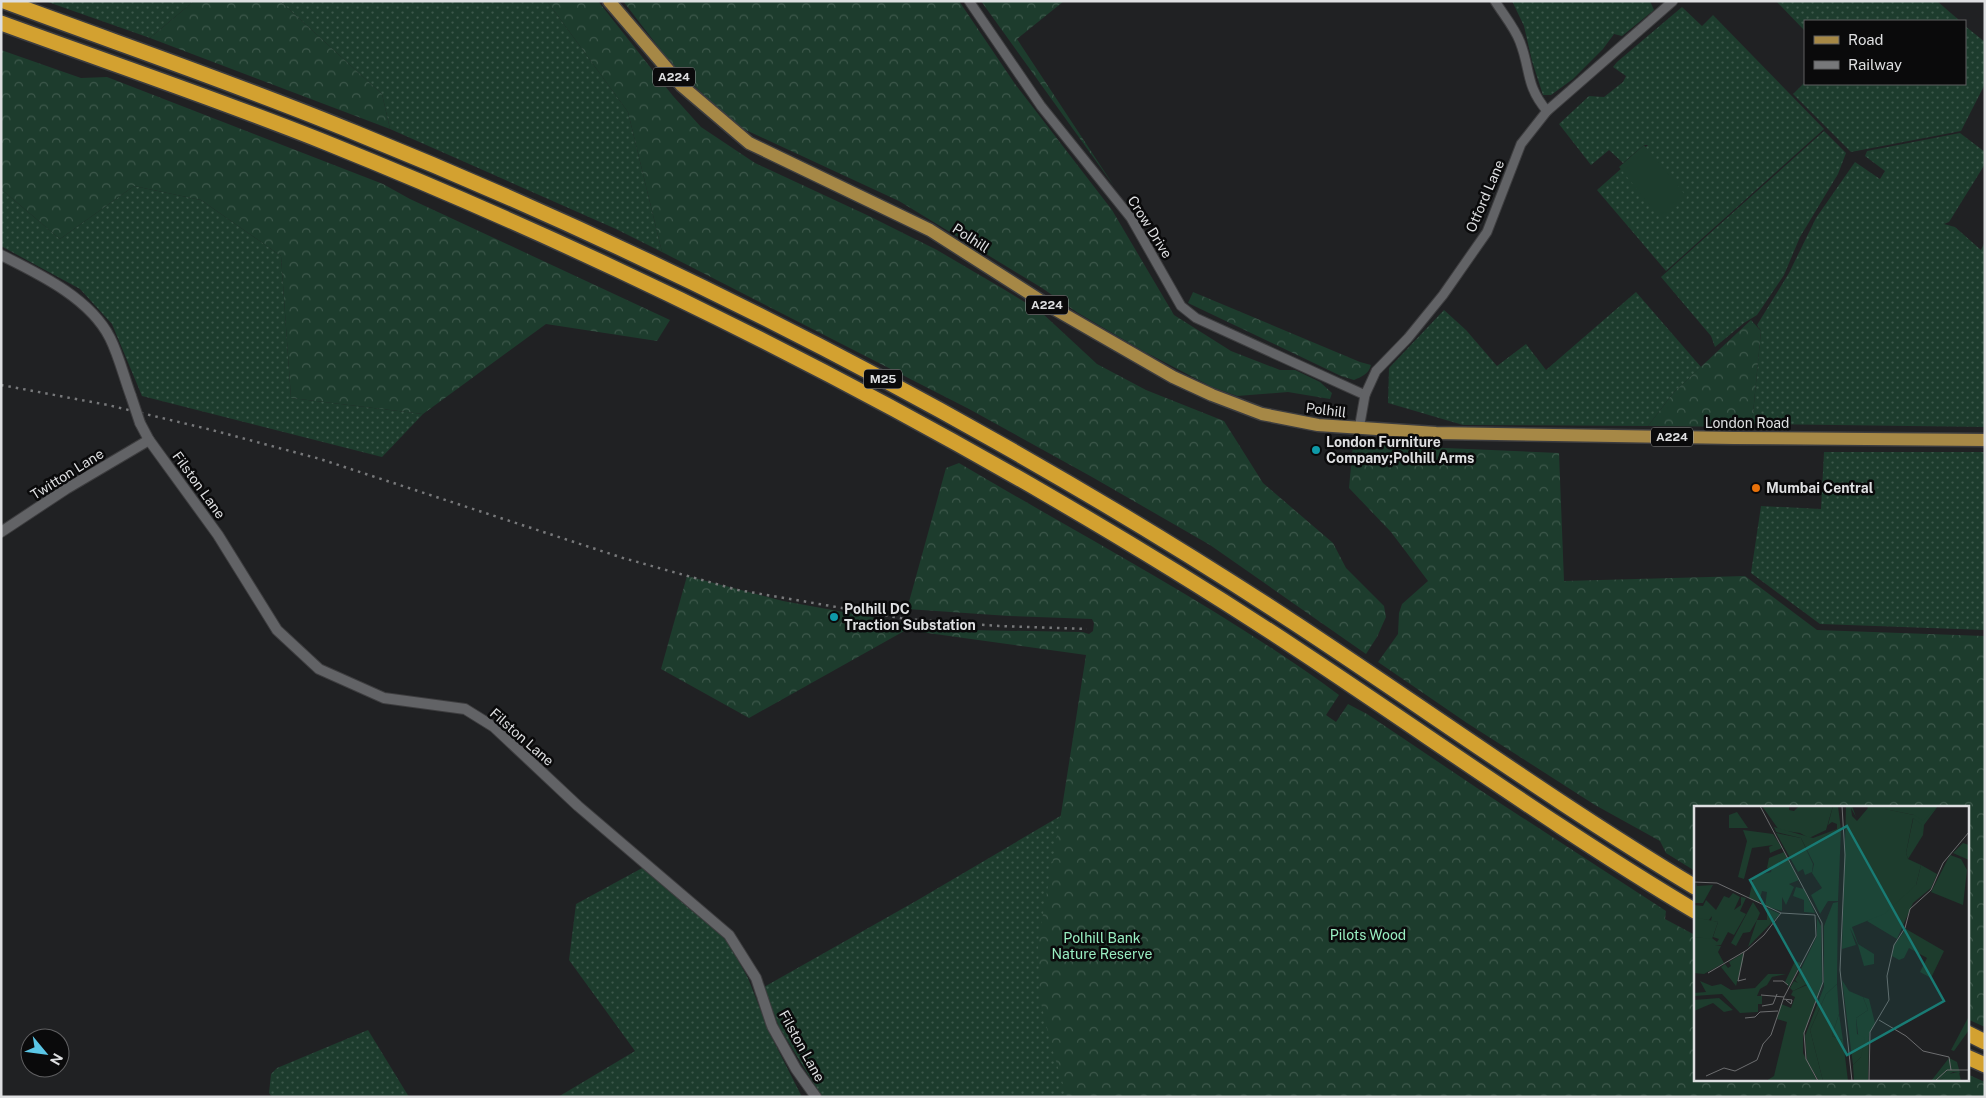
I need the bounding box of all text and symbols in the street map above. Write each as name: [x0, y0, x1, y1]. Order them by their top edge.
legend: [1804, 20, 1966, 85]
text: Road: [1848, 31, 1884, 48]
text: Railway: [1848, 56, 1902, 73]
road number: A224: [653, 68, 695, 86]
street label: Otford Lane: [1463, 157, 1507, 235]
street label: Crow Drive: [1125, 193, 1176, 261]
street label: Polhill: [950, 220, 992, 256]
road number: A224: [1026, 296, 1068, 314]
road number: M25: [864, 369, 902, 388]
street label: Polhill: [1305, 400, 1347, 420]
street label: London Road: [1705, 415, 1789, 431]
road number: A224: [1651, 428, 1693, 447]
place label: London Furniture Company;Polhill Arms: [1326, 434, 1474, 466]
marker: London Furniture Company;Polhill Arms: [1310, 444, 1322, 456]
street label: Twitton Lane: [28, 445, 107, 503]
street label: Filston Lane: [169, 448, 229, 522]
place label: Mumbai Central: [1766, 480, 1874, 496]
marker: Mumbai Central: [1750, 482, 1762, 494]
place label: Polhill DC Traction Substation: [844, 601, 976, 633]
marker: Polhill DC Traction Substation: [828, 611, 840, 623]
street label: Filston Lane: [487, 705, 557, 769]
inset map: [1694, 806, 1968, 1080]
park label: Pilots Wood: [1330, 927, 1406, 943]
park label: Polhill Bank Nature Reserve: [1052, 930, 1152, 962]
street label: Filston Lane: [776, 1008, 828, 1085]
north arrow: [20, 1028, 70, 1078]
text: N: [47, 1051, 66, 1068]

